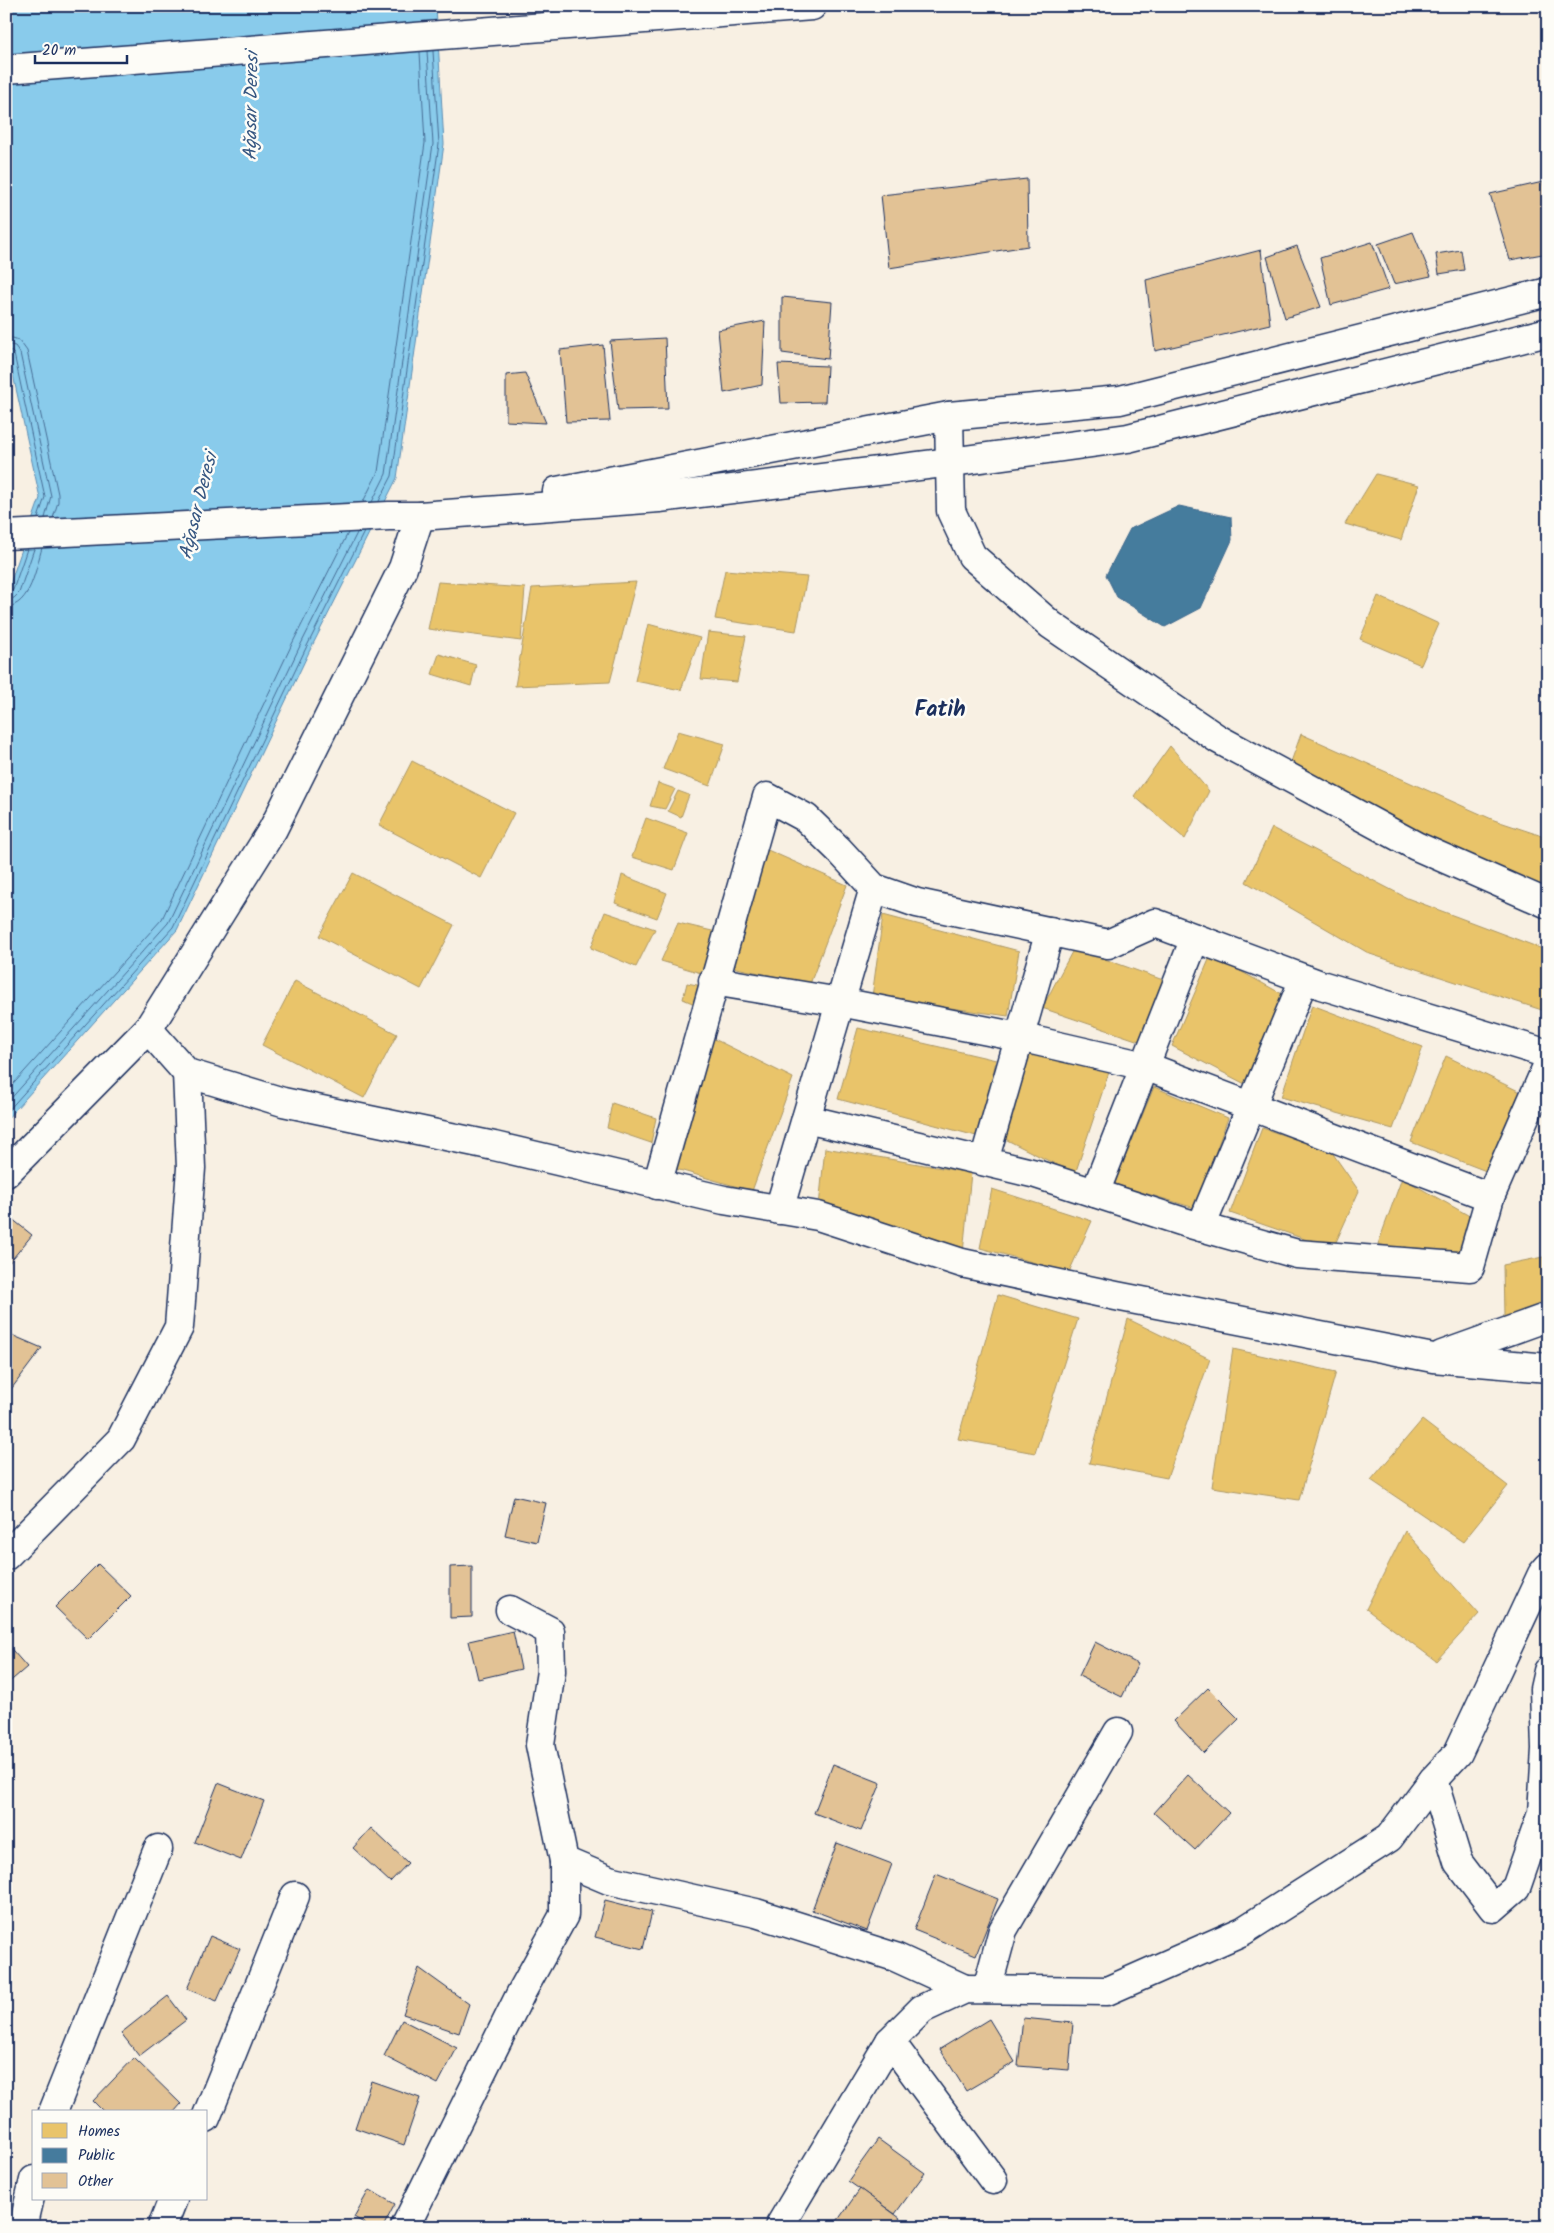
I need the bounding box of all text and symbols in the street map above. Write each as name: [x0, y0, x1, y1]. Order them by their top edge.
scale bar: [35, 32, 128, 64]
text: 20 m: [42, 39, 76, 63]
water label: Ağasar Deresi: [236, 47, 268, 161]
water label: Ağasar Deresi: [171, 445, 228, 562]
district label: Fatih: [914, 693, 966, 728]
legend: [32, 2110, 208, 2200]
text: Homes: [78, 2120, 121, 2144]
text: Public: [78, 2144, 115, 2168]
text: Other: [78, 2170, 114, 2194]

